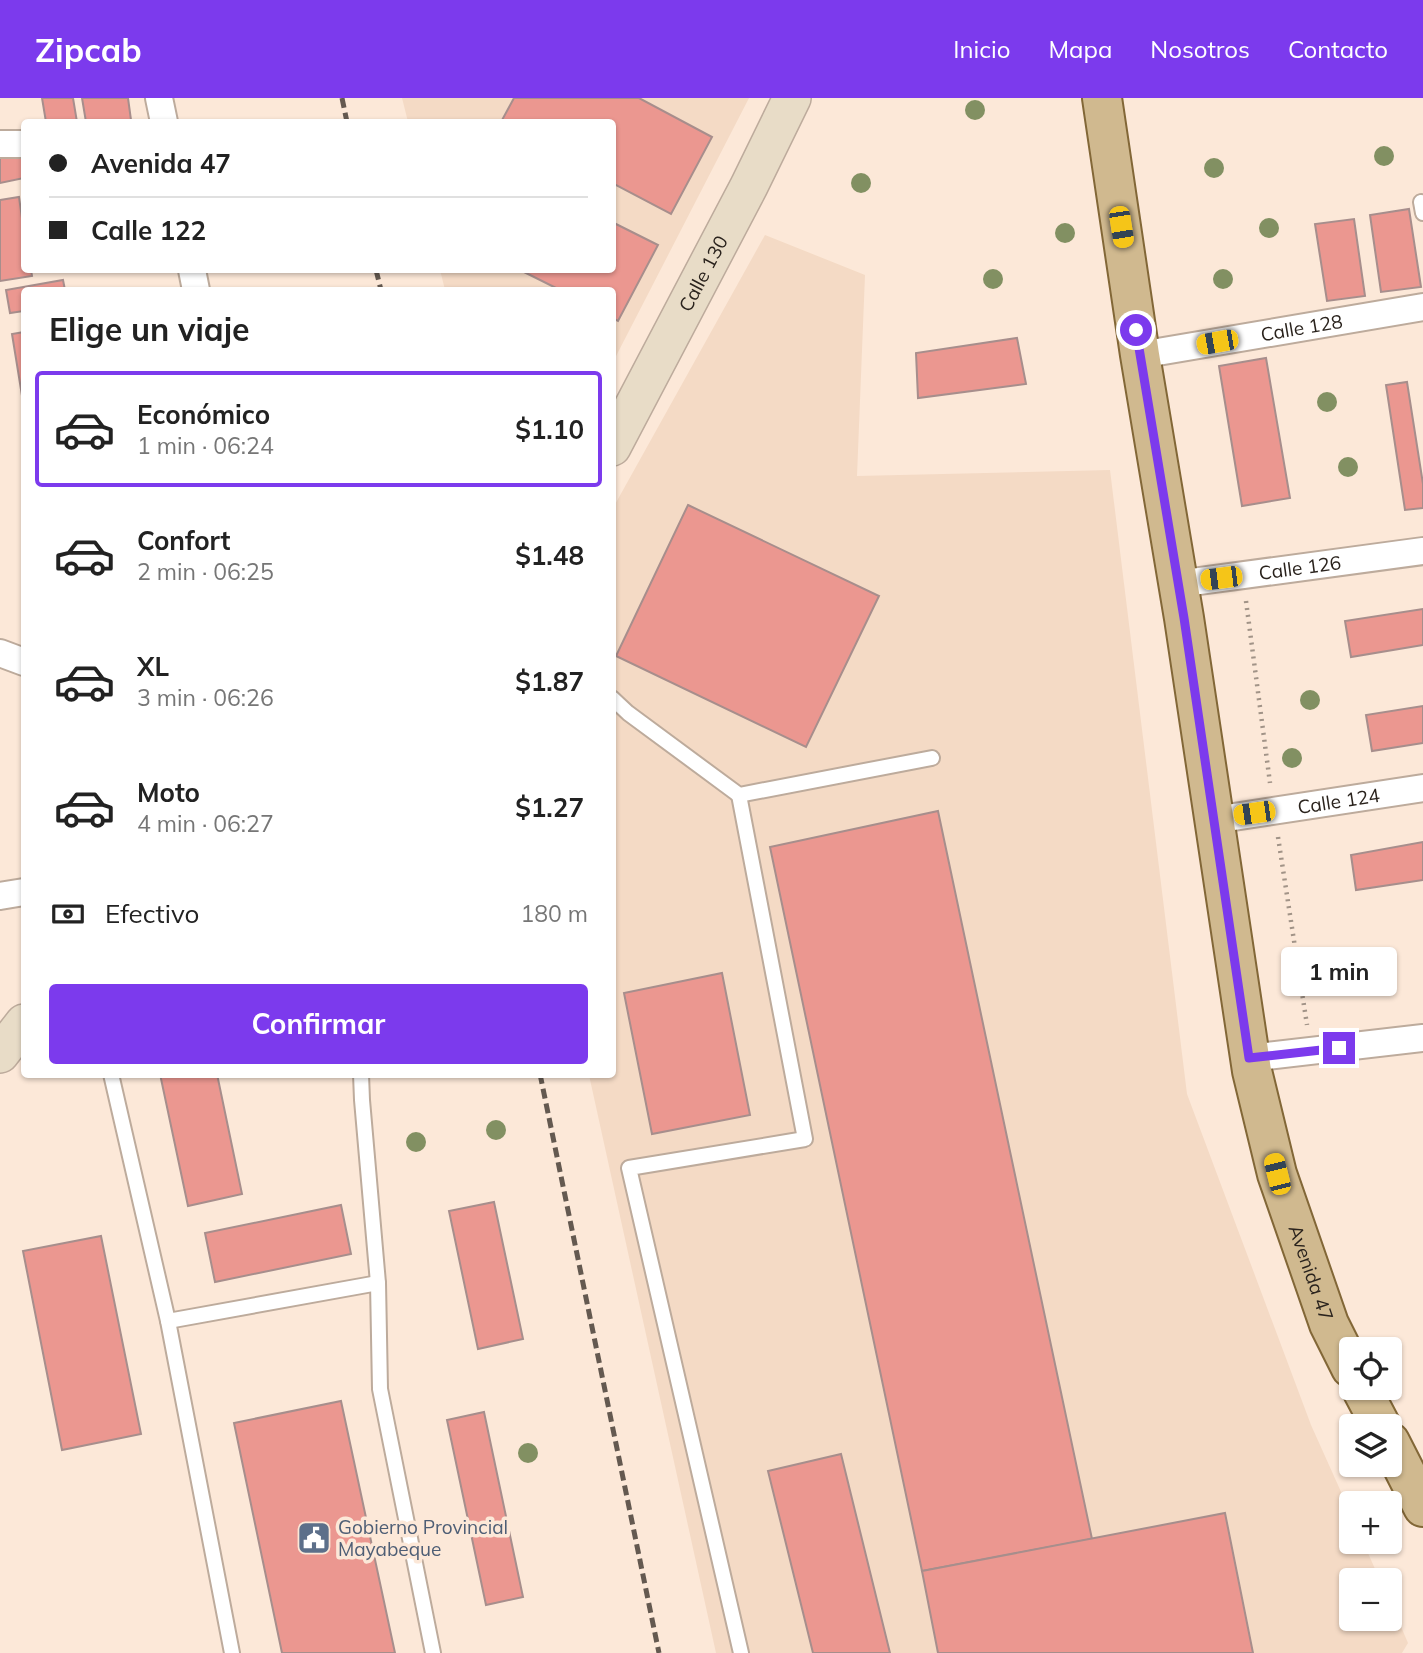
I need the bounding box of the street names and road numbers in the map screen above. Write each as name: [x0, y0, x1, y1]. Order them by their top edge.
street label: Calle 130: [673, 231, 733, 316]
street label: Calle 128: [1259, 309, 1344, 346]
street label: Calle 126: [1257, 550, 1342, 585]
street label: Calle 124: [1296, 783, 1381, 819]
street label: Avenida 47: [1284, 1222, 1339, 1324]

